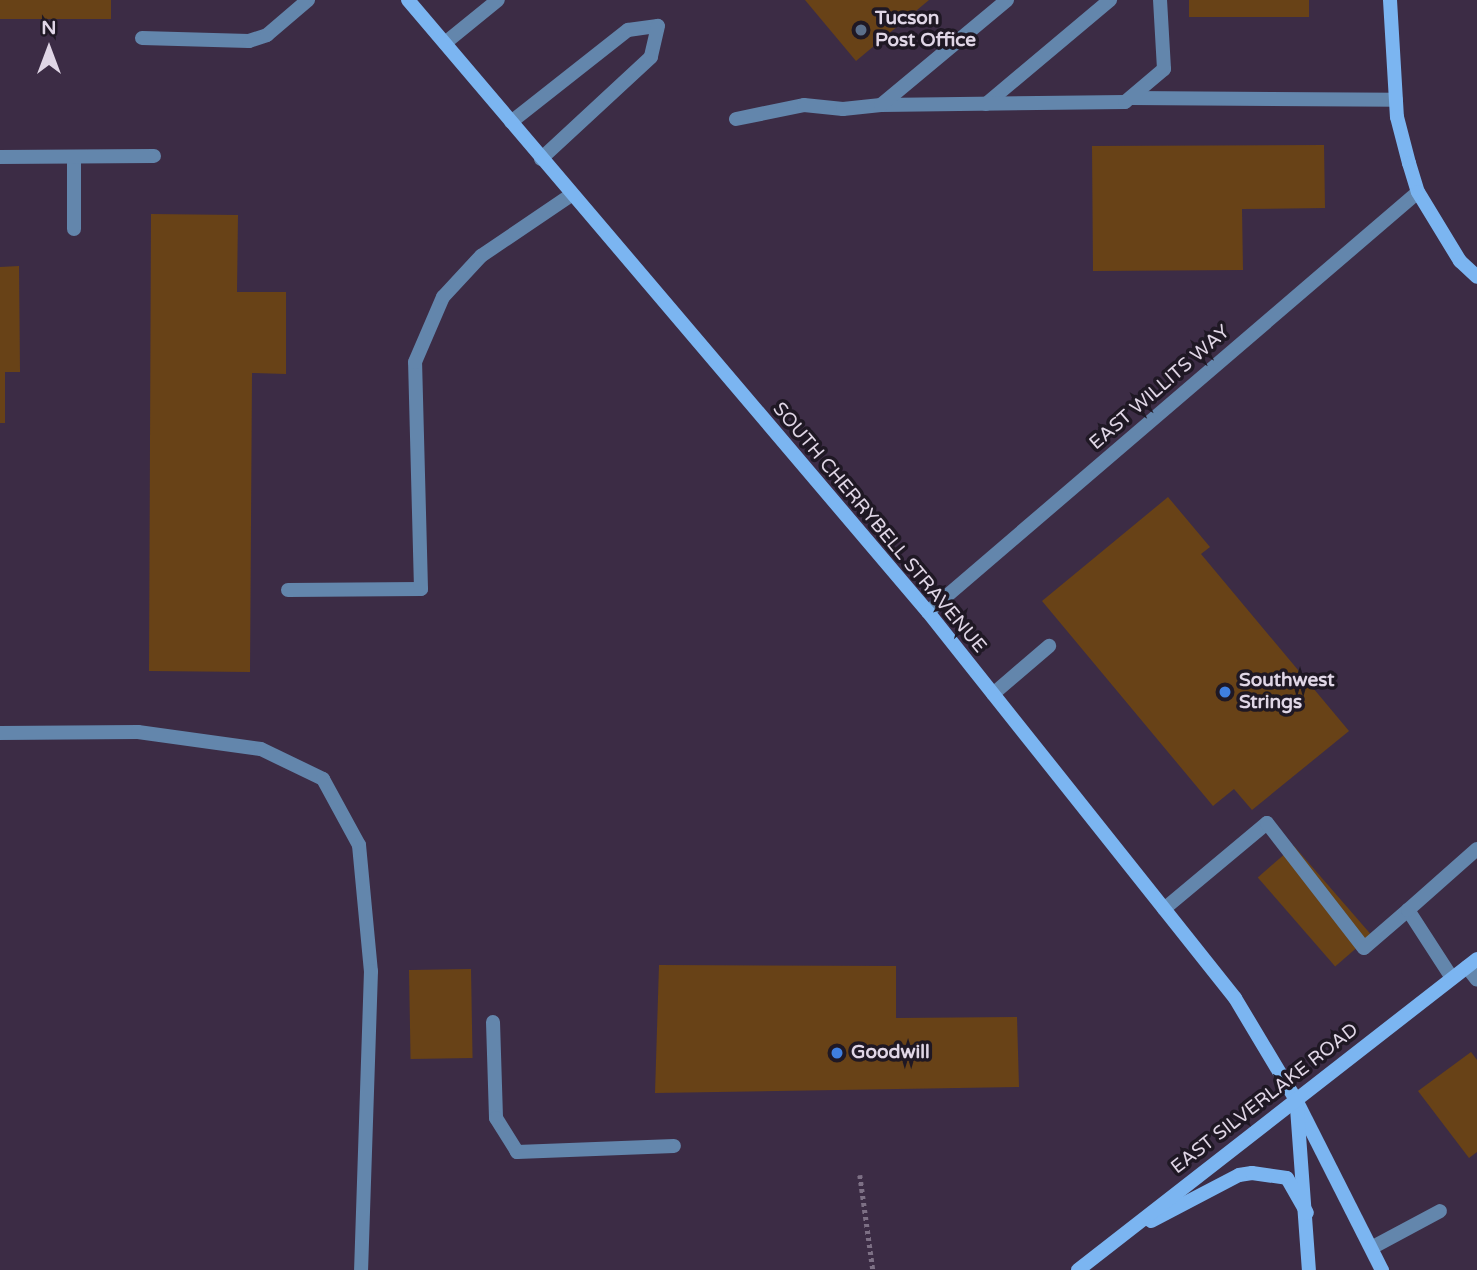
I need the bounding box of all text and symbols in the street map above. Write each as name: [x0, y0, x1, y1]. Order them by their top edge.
place label: Tucson Post Office: [875, 8, 976, 52]
north arrow: [14, 14, 84, 84]
text: N: [41, 17, 57, 39]
marker: Tucson Post Office: [853, 22, 869, 38]
street label: EAST WILLITS WAY: [1085, 321, 1235, 455]
street label: SOUTH CHERRYBELL STRAVENUE: [767, 398, 991, 658]
place label: Southwest Strings: [1239, 670, 1334, 714]
marker: Southwest Strings: [1217, 684, 1233, 700]
street label: EAST SILVERLAKE ROAD: [1167, 1019, 1363, 1179]
place label: Goodwill: [851, 1042, 930, 1064]
marker: Goodwill: [829, 1045, 845, 1061]

